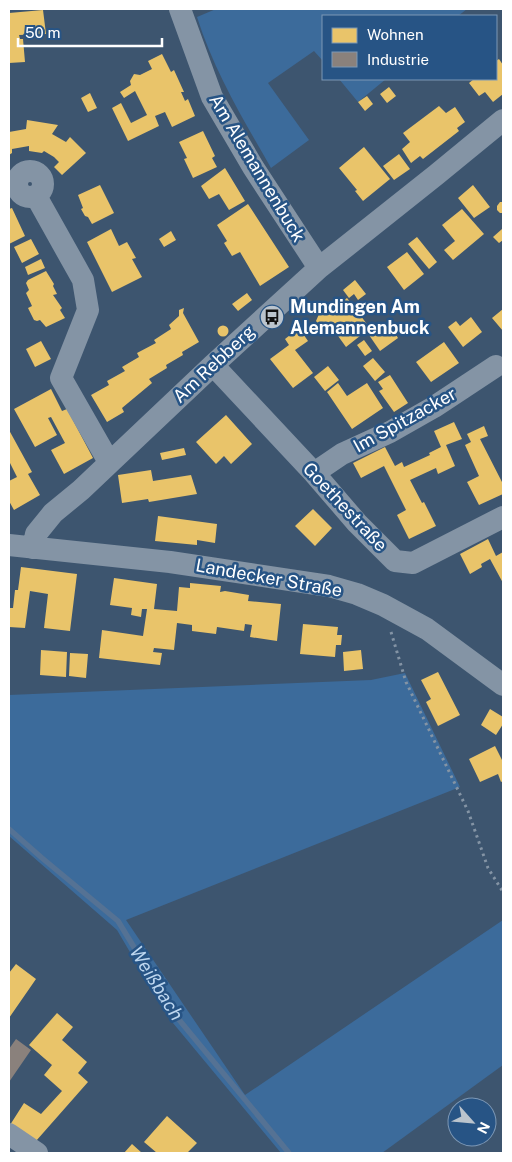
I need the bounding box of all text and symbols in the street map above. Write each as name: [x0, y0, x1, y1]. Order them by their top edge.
scale bar: [18, 15, 161, 47]
legend: [322, 15, 497, 80]
text: 50 m: [25, 24, 60, 41]
text: Wohnen: [367, 26, 424, 43]
text: Industrie: [367, 51, 429, 68]
street label: Am Alemannenbuck: [205, 90, 310, 245]
place label: Mundingen Am Alemannenbuck: [290, 296, 430, 338]
bus stop icon: Mundingen Am Alemannenbuck: [259, 304, 285, 330]
street label: Am Rebberg: [168, 320, 259, 407]
street label: Im Spitzacker: [350, 383, 460, 457]
street label: Goethestraße: [299, 458, 392, 556]
street label: Landecker Straße: [194, 554, 344, 601]
water label: Weißbach: [126, 942, 188, 1024]
north arrow: [447, 1097, 497, 1147]
text: N: [474, 1119, 493, 1136]

